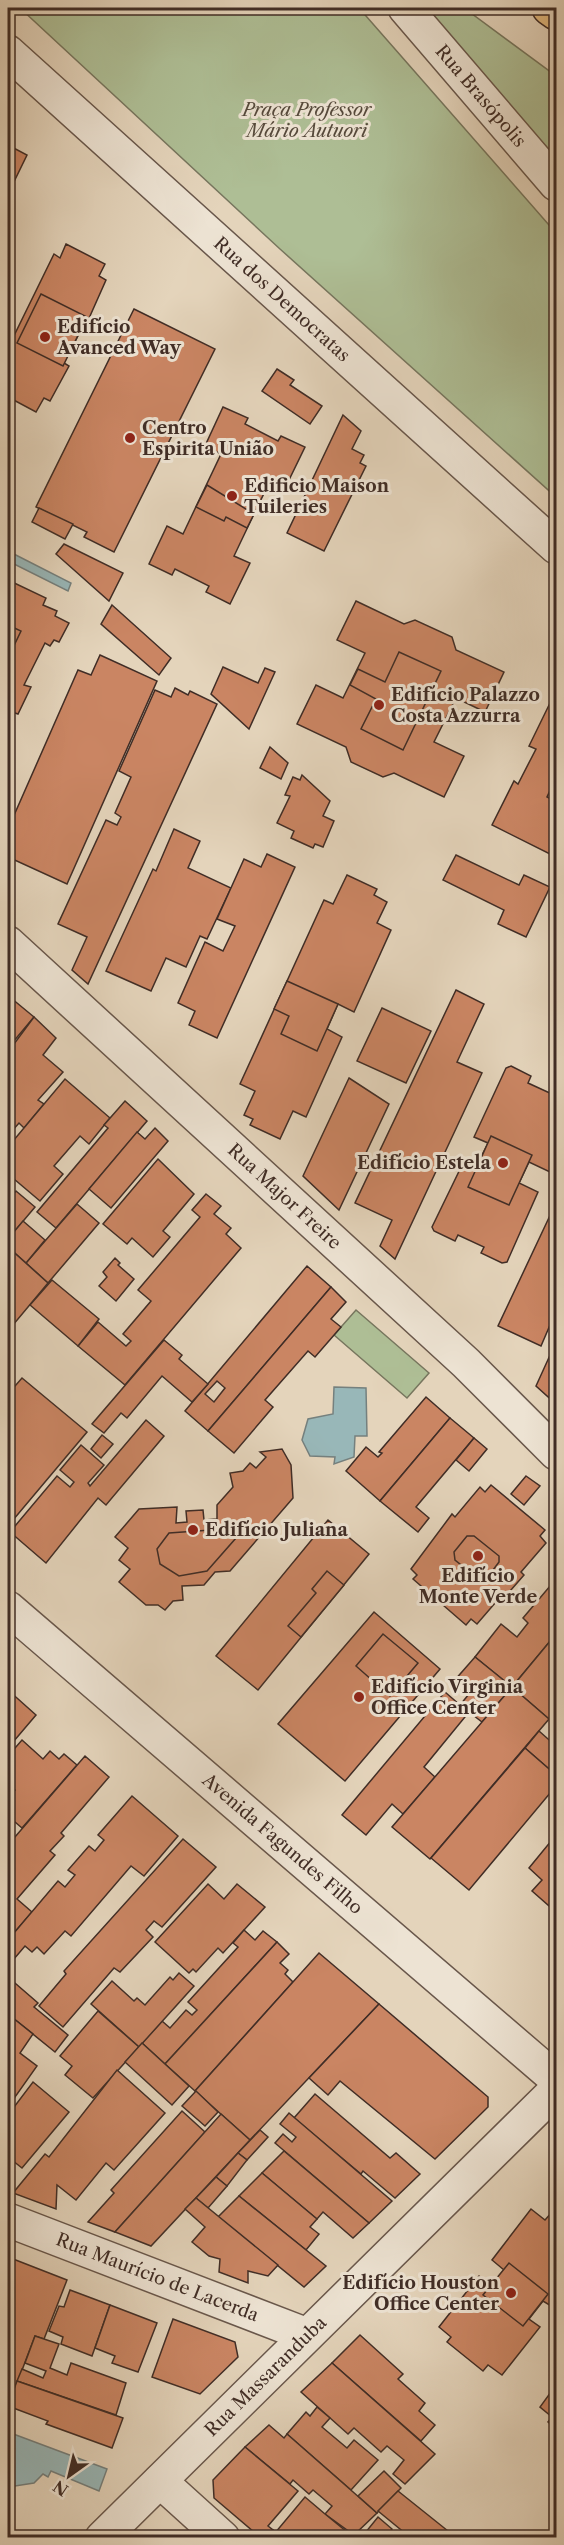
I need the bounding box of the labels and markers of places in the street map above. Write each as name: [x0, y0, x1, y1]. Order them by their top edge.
place label: Edifício Avanced Way: [56, 316, 182, 359]
marker: Edifício Avanced Way: [38, 330, 52, 344]
place label: Centro Espirita União: [142, 417, 274, 460]
marker: Centro Espirita União: [123, 431, 137, 445]
place label: Edificio Maison Tuileries: [244, 475, 390, 518]
marker: Edificio Maison Tuileries: [225, 489, 239, 503]
place label: Edifício Palazzo Costa Azzurra: [391, 684, 540, 727]
marker: Edifício Palazzo Costa Azzurra: [372, 698, 386, 712]
place label: Edifício Estela: [357, 1152, 492, 1174]
marker: Edifício Estela: [496, 1156, 510, 1170]
place label: Edifício Juliana: [205, 1519, 348, 1541]
marker: Edifício Juliana: [186, 1523, 200, 1537]
marker: Edifício Monte Verde: [471, 1549, 485, 1563]
place label: Edifício Monte Verde: [419, 1565, 538, 1608]
place label: Edifício Virginia Office Center: [371, 1676, 524, 1719]
marker: Edifício Virginia Office Center: [352, 1690, 366, 1704]
place label: Edifício Houston Office Center: [342, 2272, 500, 2315]
marker: Edifício Houston Office Center: [504, 2286, 518, 2300]

